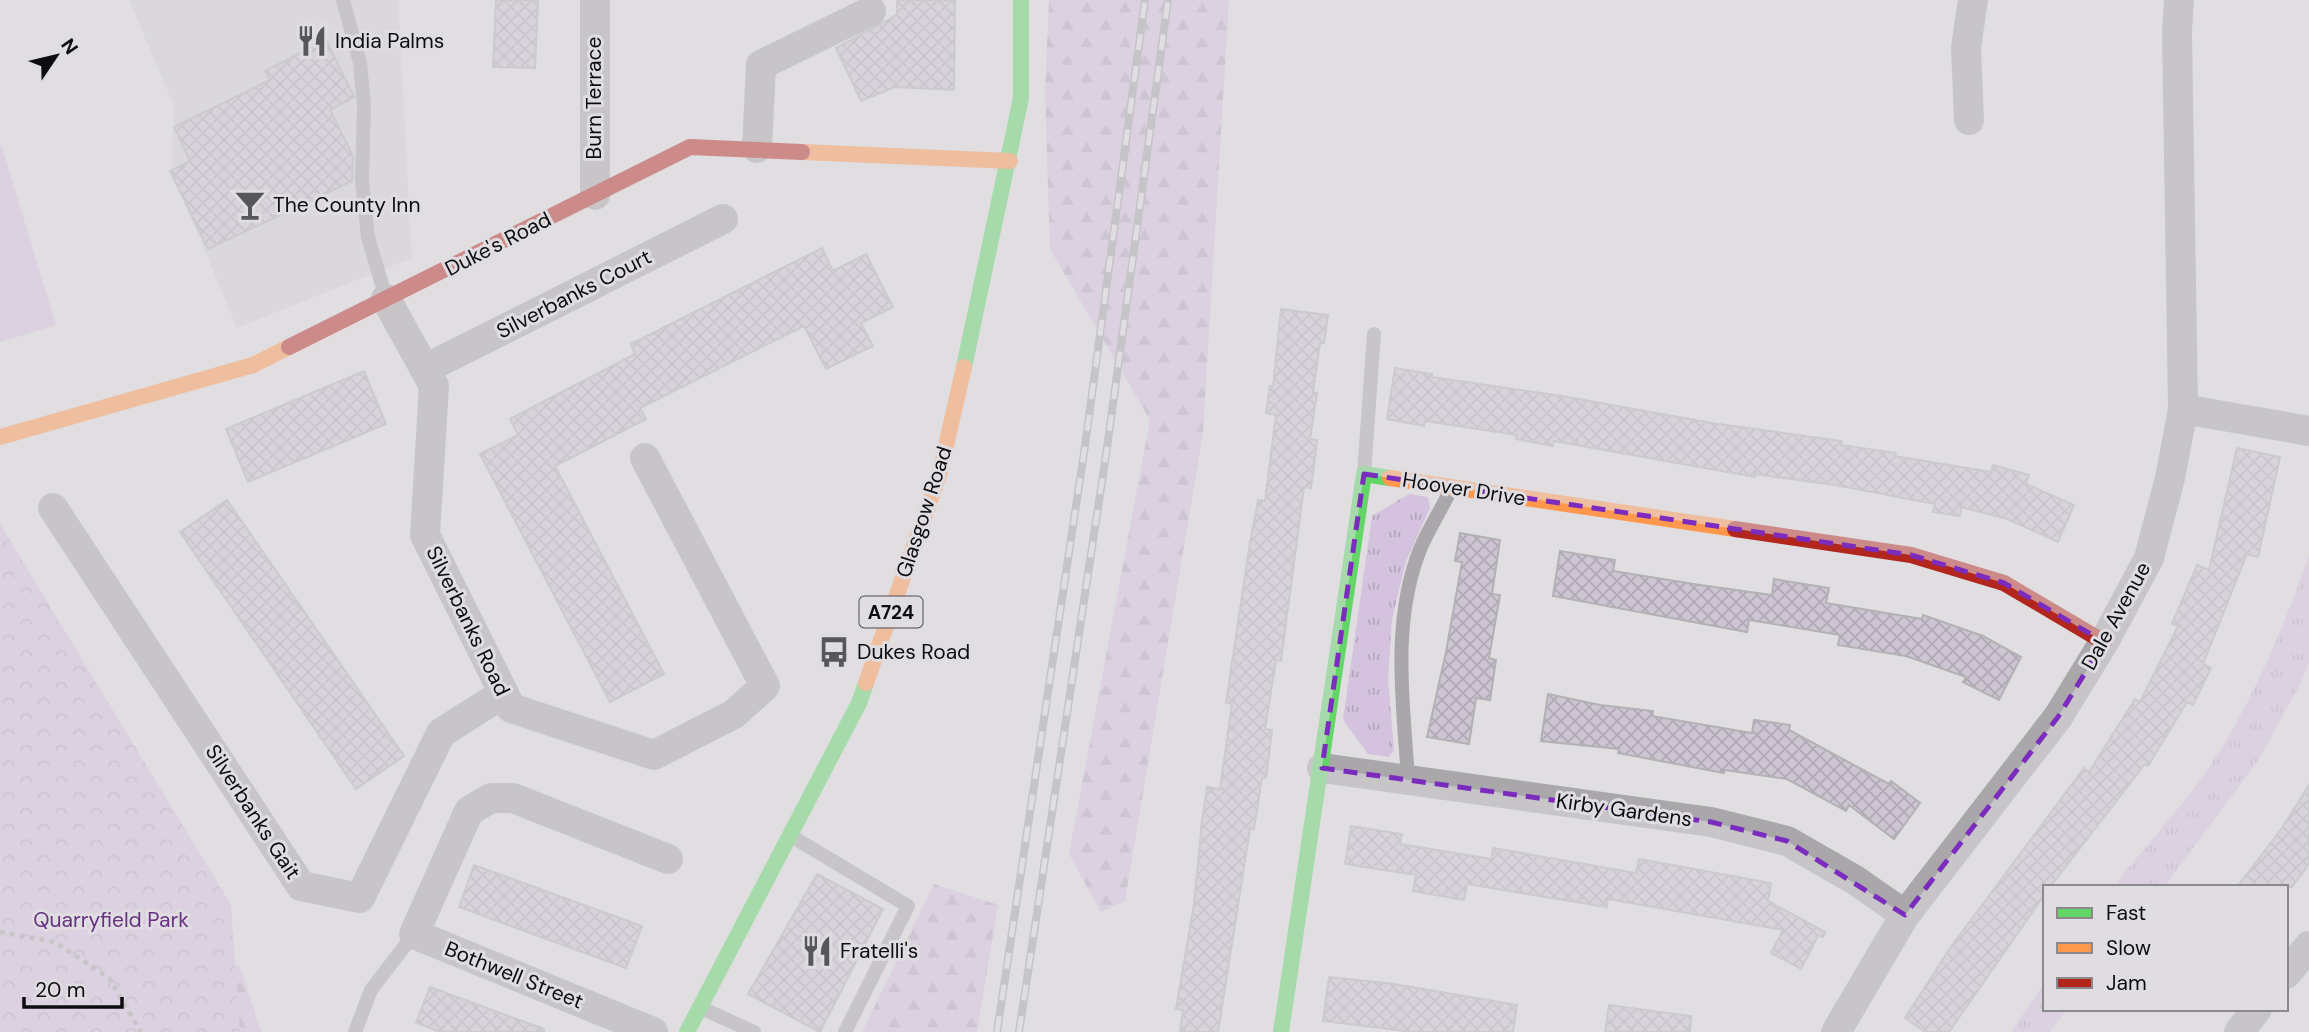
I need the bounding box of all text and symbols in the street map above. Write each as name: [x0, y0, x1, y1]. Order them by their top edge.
north arrow: [21, 21, 91, 91]
restaurant icon: India Palms: [295, 24, 329, 58]
place label: India Palms: [335, 27, 444, 55]
text: N: [55, 34, 84, 59]
street label: Burn Terrace: [580, 37, 608, 159]
bar icon: The County Inn: [233, 188, 267, 222]
place label: The County Inn: [273, 191, 420, 219]
street label: Duke's Road: [440, 205, 556, 283]
street label: Silverbanks Court: [492, 243, 656, 345]
street label: Glasgow Road: [890, 443, 958, 581]
street label: Hoover Drive: [1400, 465, 1528, 513]
street label: Silverbanks Road: [420, 541, 516, 701]
street label: Dale Avenue: [2075, 557, 2157, 675]
road number: A724: [860, 596, 922, 628]
bus stop icon: Dukes Road: [817, 635, 851, 669]
place label: Dukes Road: [857, 638, 970, 666]
street label: Silverbanks Gait: [199, 739, 307, 885]
street label: Kirby Gardens: [1554, 787, 1694, 833]
legend: [2043, 885, 2288, 1011]
text: Fast: [2106, 899, 2146, 927]
park label: Quarryfield Park: [33, 906, 189, 934]
street label: Bothwell Street: [441, 934, 587, 1016]
restaurant icon: Fratelli's: [800, 934, 834, 968]
text: Slow: [2106, 934, 2151, 962]
place label: Fratelli's: [840, 937, 918, 965]
scale bar: [24, 965, 122, 1009]
text: Jam: [2106, 969, 2147, 997]
text: 20 m: [35, 976, 86, 1004]

